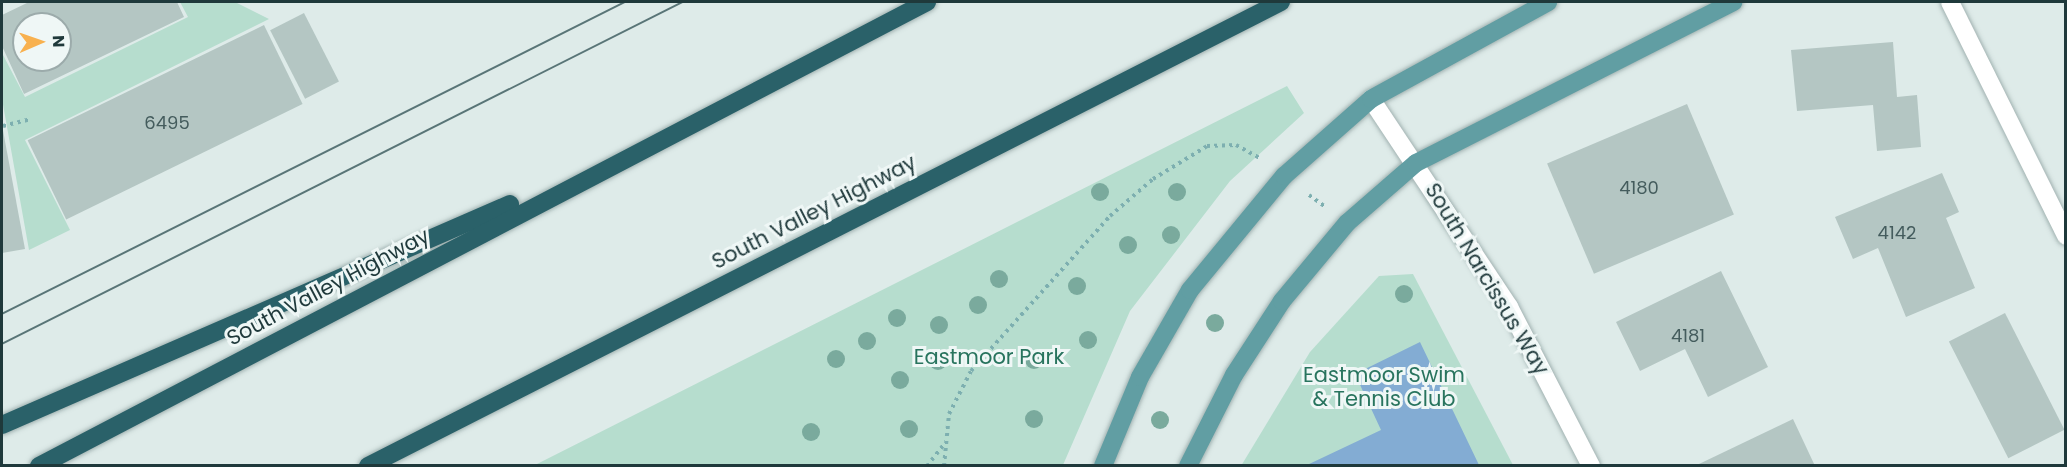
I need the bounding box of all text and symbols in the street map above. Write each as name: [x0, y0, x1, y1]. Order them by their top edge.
north arrow: [12, 12, 72, 72]
text: N: [47, 35, 70, 48]
house number: 6495: [144, 112, 190, 134]
street label: South Valley Highway: [708, 150, 920, 274]
house number: 4180: [1619, 177, 1659, 199]
street label: South Narcissus Way: [1420, 179, 1554, 379]
house number: 4142: [1878, 222, 1916, 244]
street label: South Valley Highway: [222, 223, 434, 351]
house number: 4181: [1671, 325, 1705, 347]
park label: Eastmoor Park: [914, 344, 1064, 370]
park label: Eastmoor Swim & Tennis Club: [1303, 362, 1465, 412]

